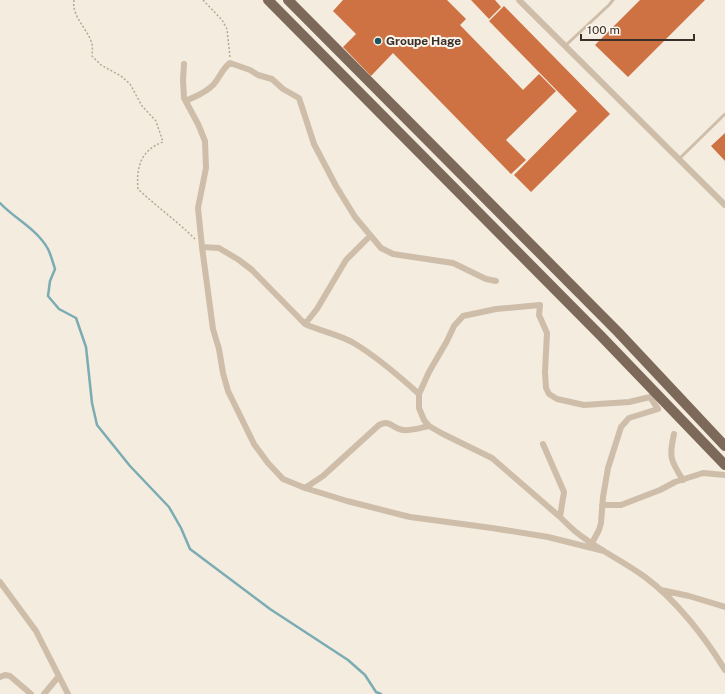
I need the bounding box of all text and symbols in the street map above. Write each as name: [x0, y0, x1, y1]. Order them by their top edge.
scale bar: [581, 16, 694, 42]
text: 100 m: [587, 23, 620, 37]
place label: Groupe Hage: [386, 34, 461, 48]
marker: Groupe Hage: [373, 36, 383, 46]

